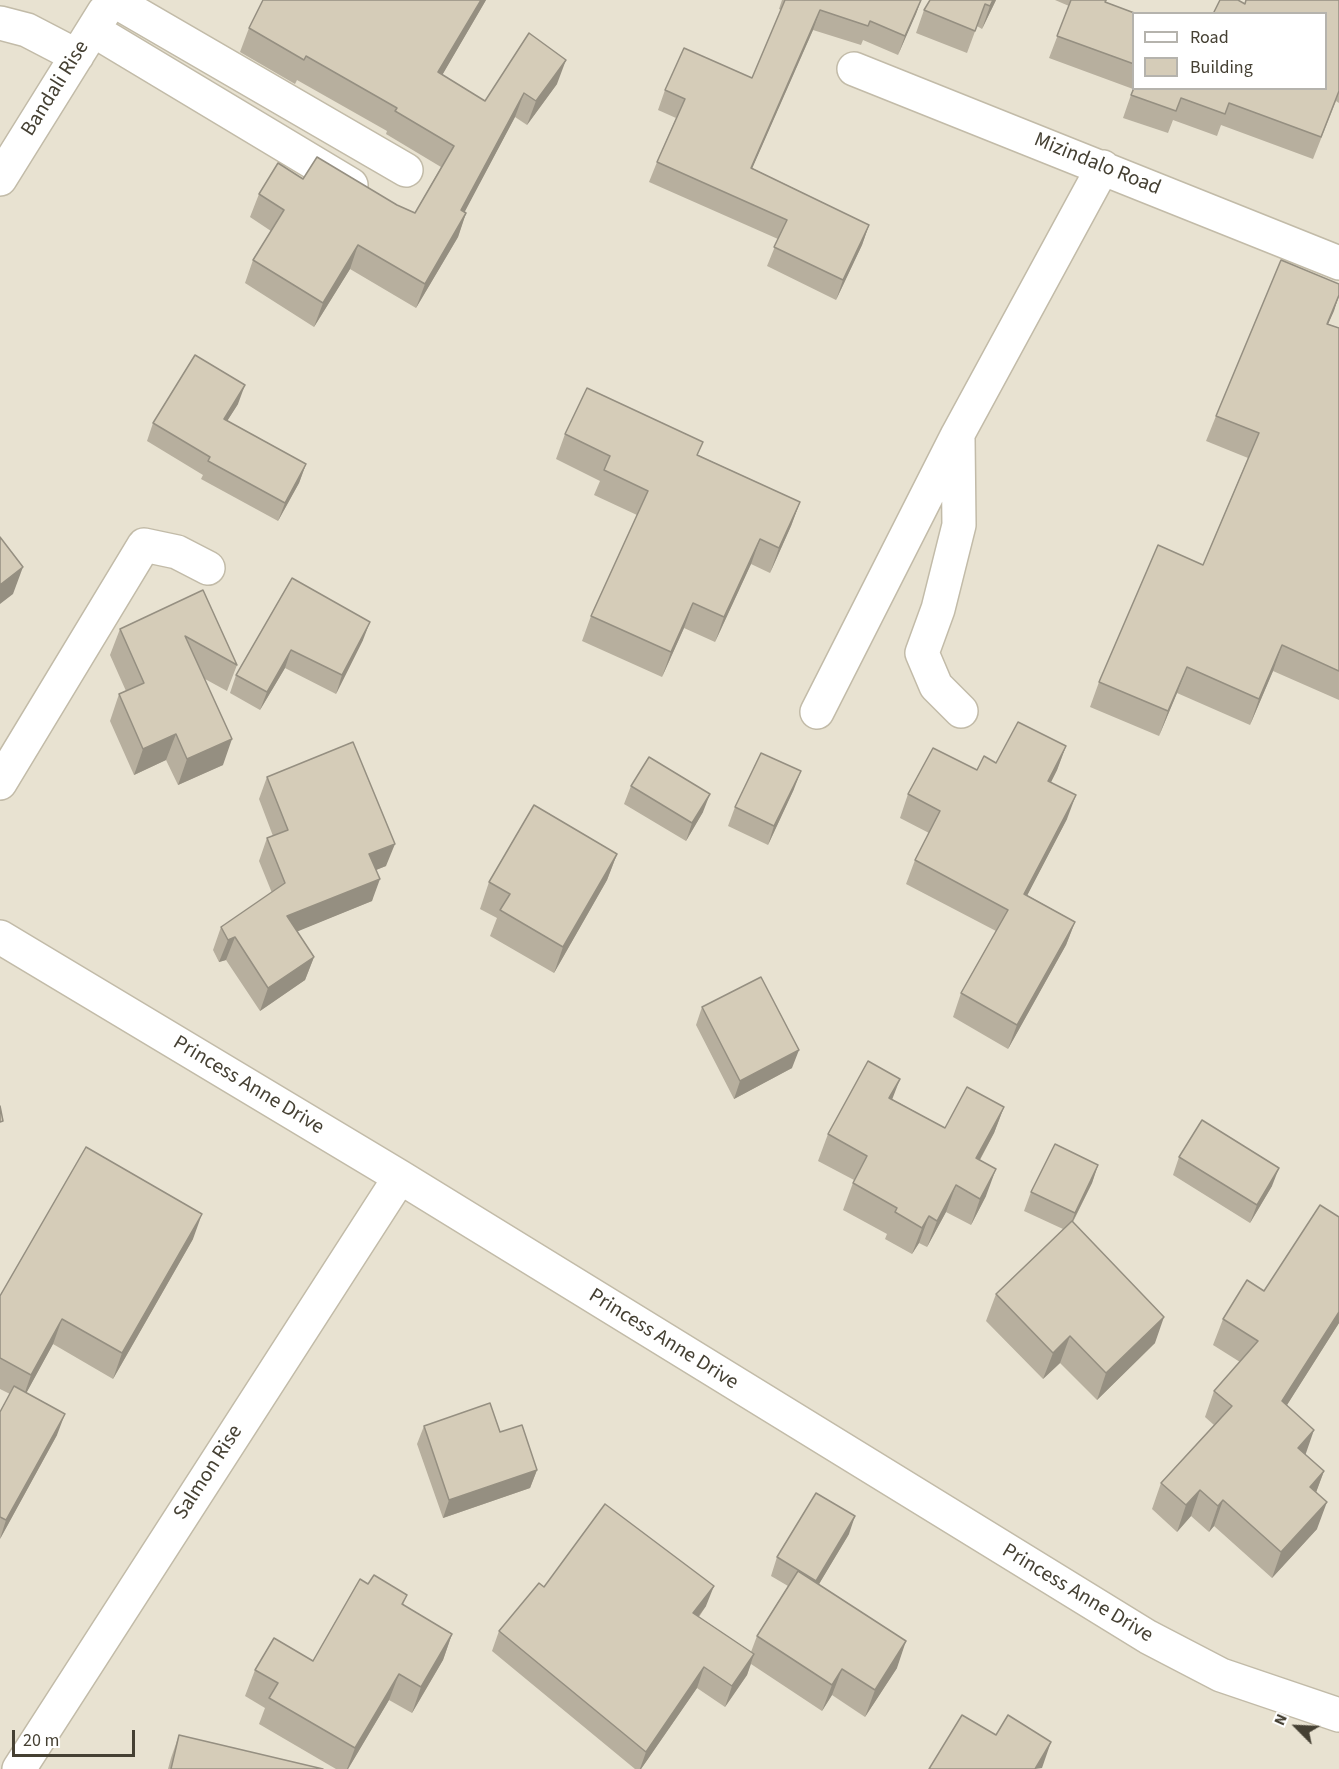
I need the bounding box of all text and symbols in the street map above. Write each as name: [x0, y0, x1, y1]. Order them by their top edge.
legend: [1132, 12, 1327, 90]
text: Road: [1190, 25, 1229, 50]
street label: Bandali Rise: [17, 37, 95, 141]
text: Building: [1190, 55, 1253, 80]
street label: Mizindalo Road: [1030, 128, 1164, 202]
street label: Princess Anne Drive: [168, 1031, 328, 1141]
street label: Princess Anne Drive: [584, 1284, 742, 1396]
street label: Salmon Rise: [169, 1421, 249, 1525]
street label: Princess Anne Drive: [997, 1539, 1157, 1649]
north arrow: [1267, 1697, 1327, 1757]
text: N: [1268, 1710, 1293, 1729]
scale bar: [15, 1718, 138, 1756]
text: 20 m: [23, 1728, 59, 1753]

